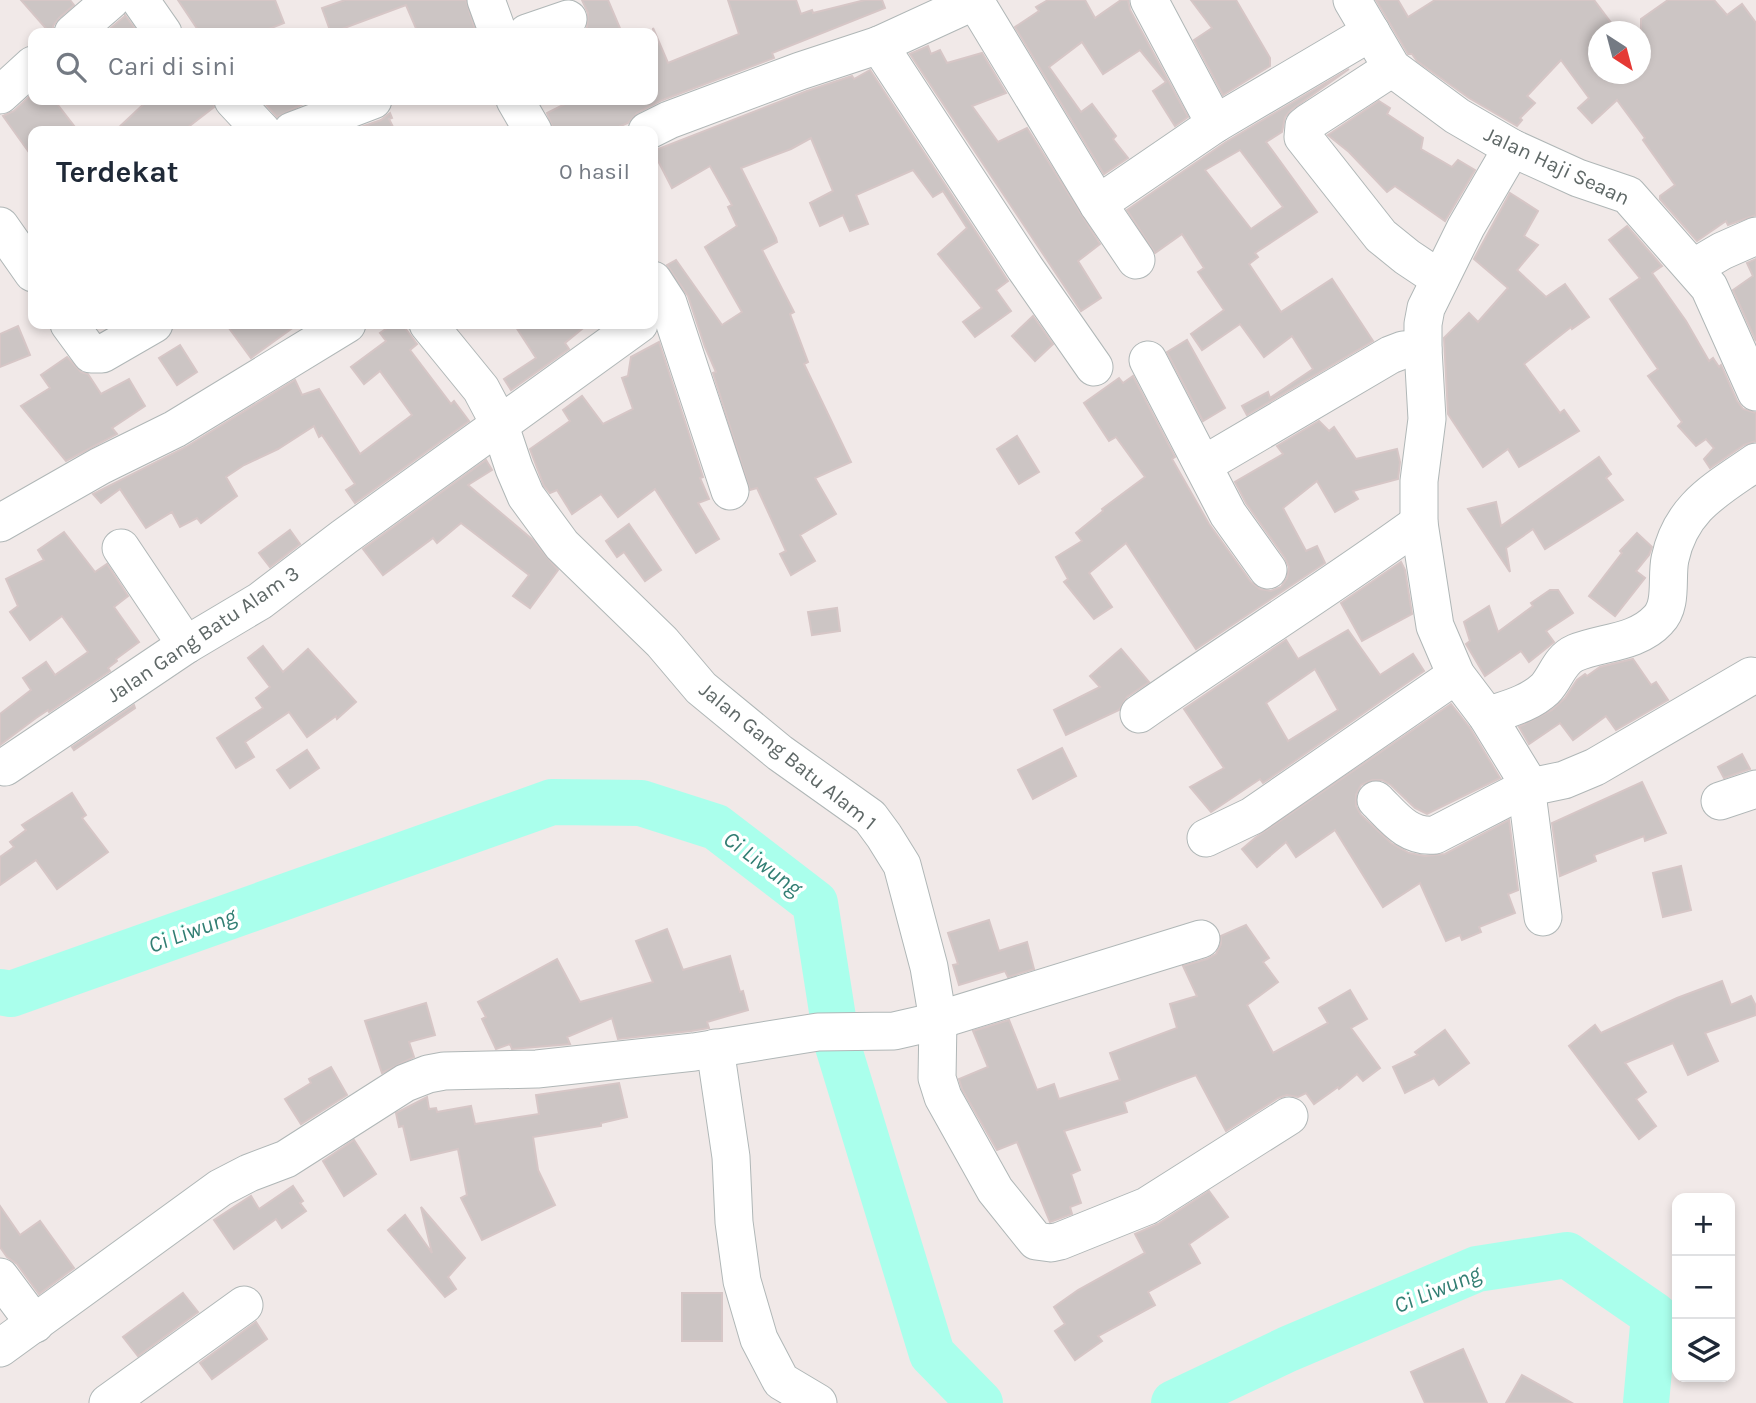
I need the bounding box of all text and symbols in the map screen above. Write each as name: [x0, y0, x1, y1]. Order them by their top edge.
north arrow: [1588, 21, 1651, 84]
search box: [28, 28, 658, 105]
icon: search: [52, 48, 90, 86]
text: Cari di sini: [108, 51, 236, 82]
street label: Jalan Haji Seaan: [1480, 122, 1634, 210]
text: Terdekat: [56, 154, 179, 190]
text: 0 hasil: [559, 158, 630, 185]
street label: Jalan Gang Batu Alam 3: [102, 561, 304, 707]
street label: Jalan Gang Batu Alam 1: [695, 677, 881, 835]
water label: Ci Liwung: [718, 825, 808, 902]
water label: Ci Liwung: [145, 902, 241, 959]
map controls: [1672, 1193, 1735, 1382]
button: +: [1672, 1193, 1735, 1256]
button: −: [1672, 1256, 1735, 1319]
water label: Ci Liwung: [1390, 1259, 1486, 1319]
button: layers: [1672, 1319, 1735, 1382]

